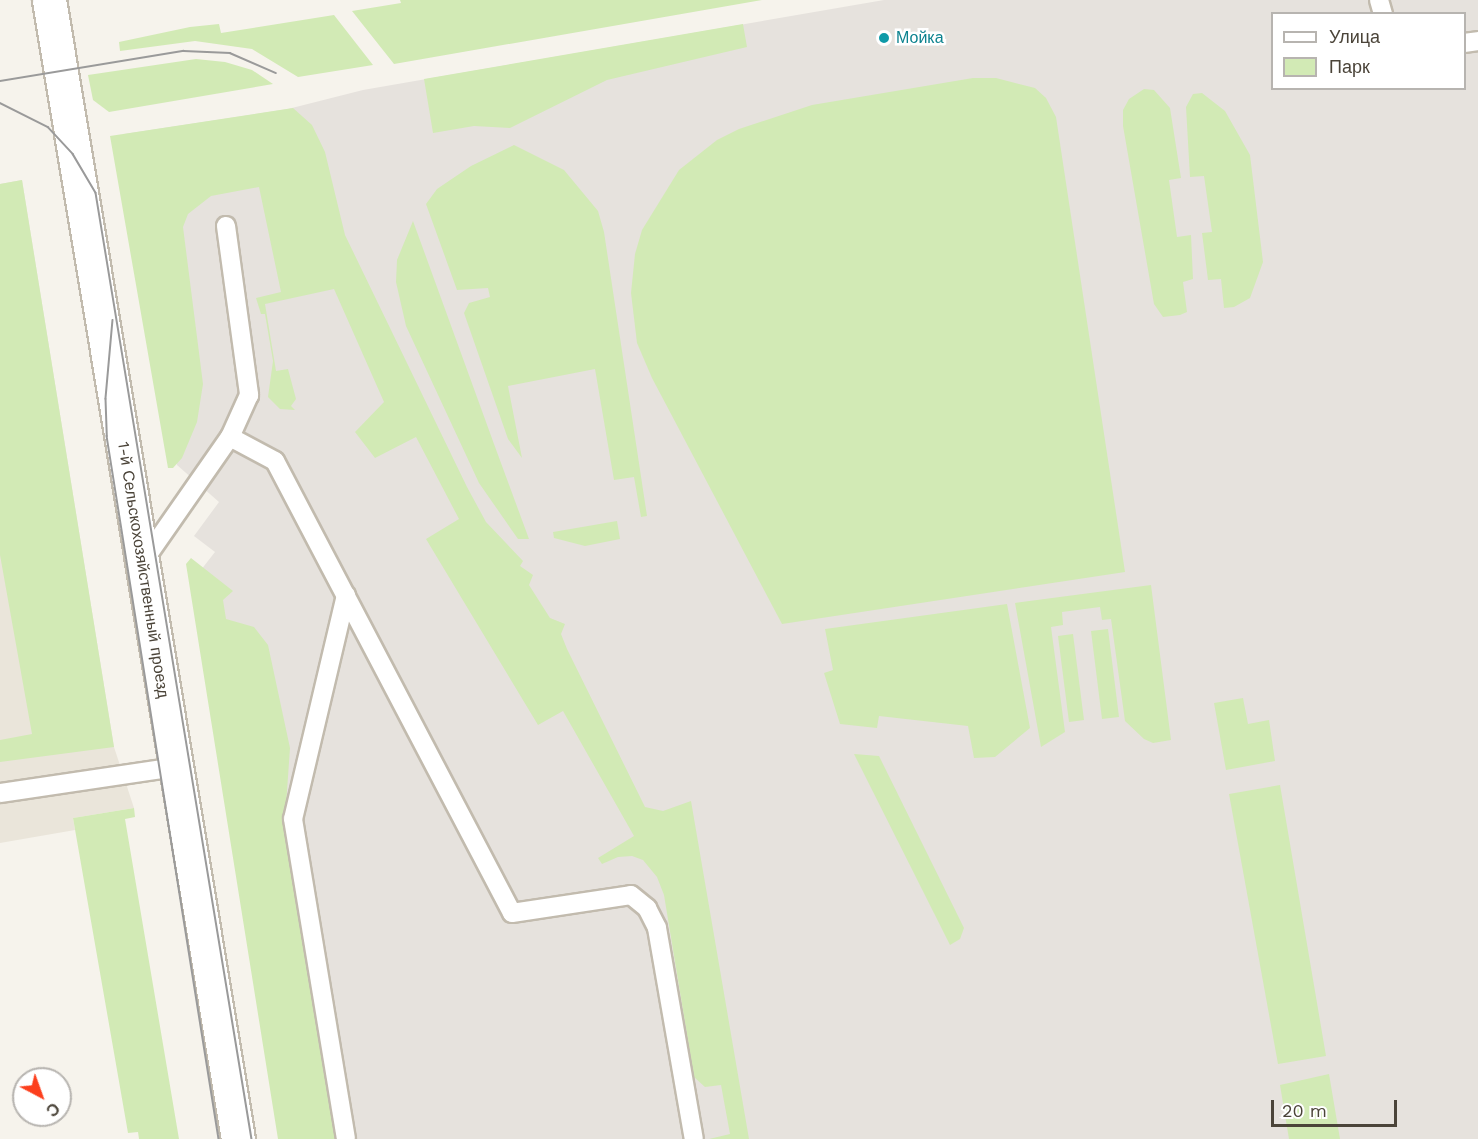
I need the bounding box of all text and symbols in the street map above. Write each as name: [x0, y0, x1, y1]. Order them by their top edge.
legend: [1271, 12, 1466, 90]
text: Улица: [1329, 26, 1380, 47]
place label: Мойка: [896, 28, 944, 48]
marker: Мойка: [877, 31, 891, 45]
text: Парк: [1329, 56, 1370, 77]
street label: 1-й Сельскохозяйственный проезд: [113, 440, 173, 700]
north arrow: [12, 1067, 72, 1127]
scale bar: [1274, 1088, 1400, 1126]
text: С: [42, 1098, 63, 1120]
text: 20 m: [1282, 1100, 1327, 1121]

